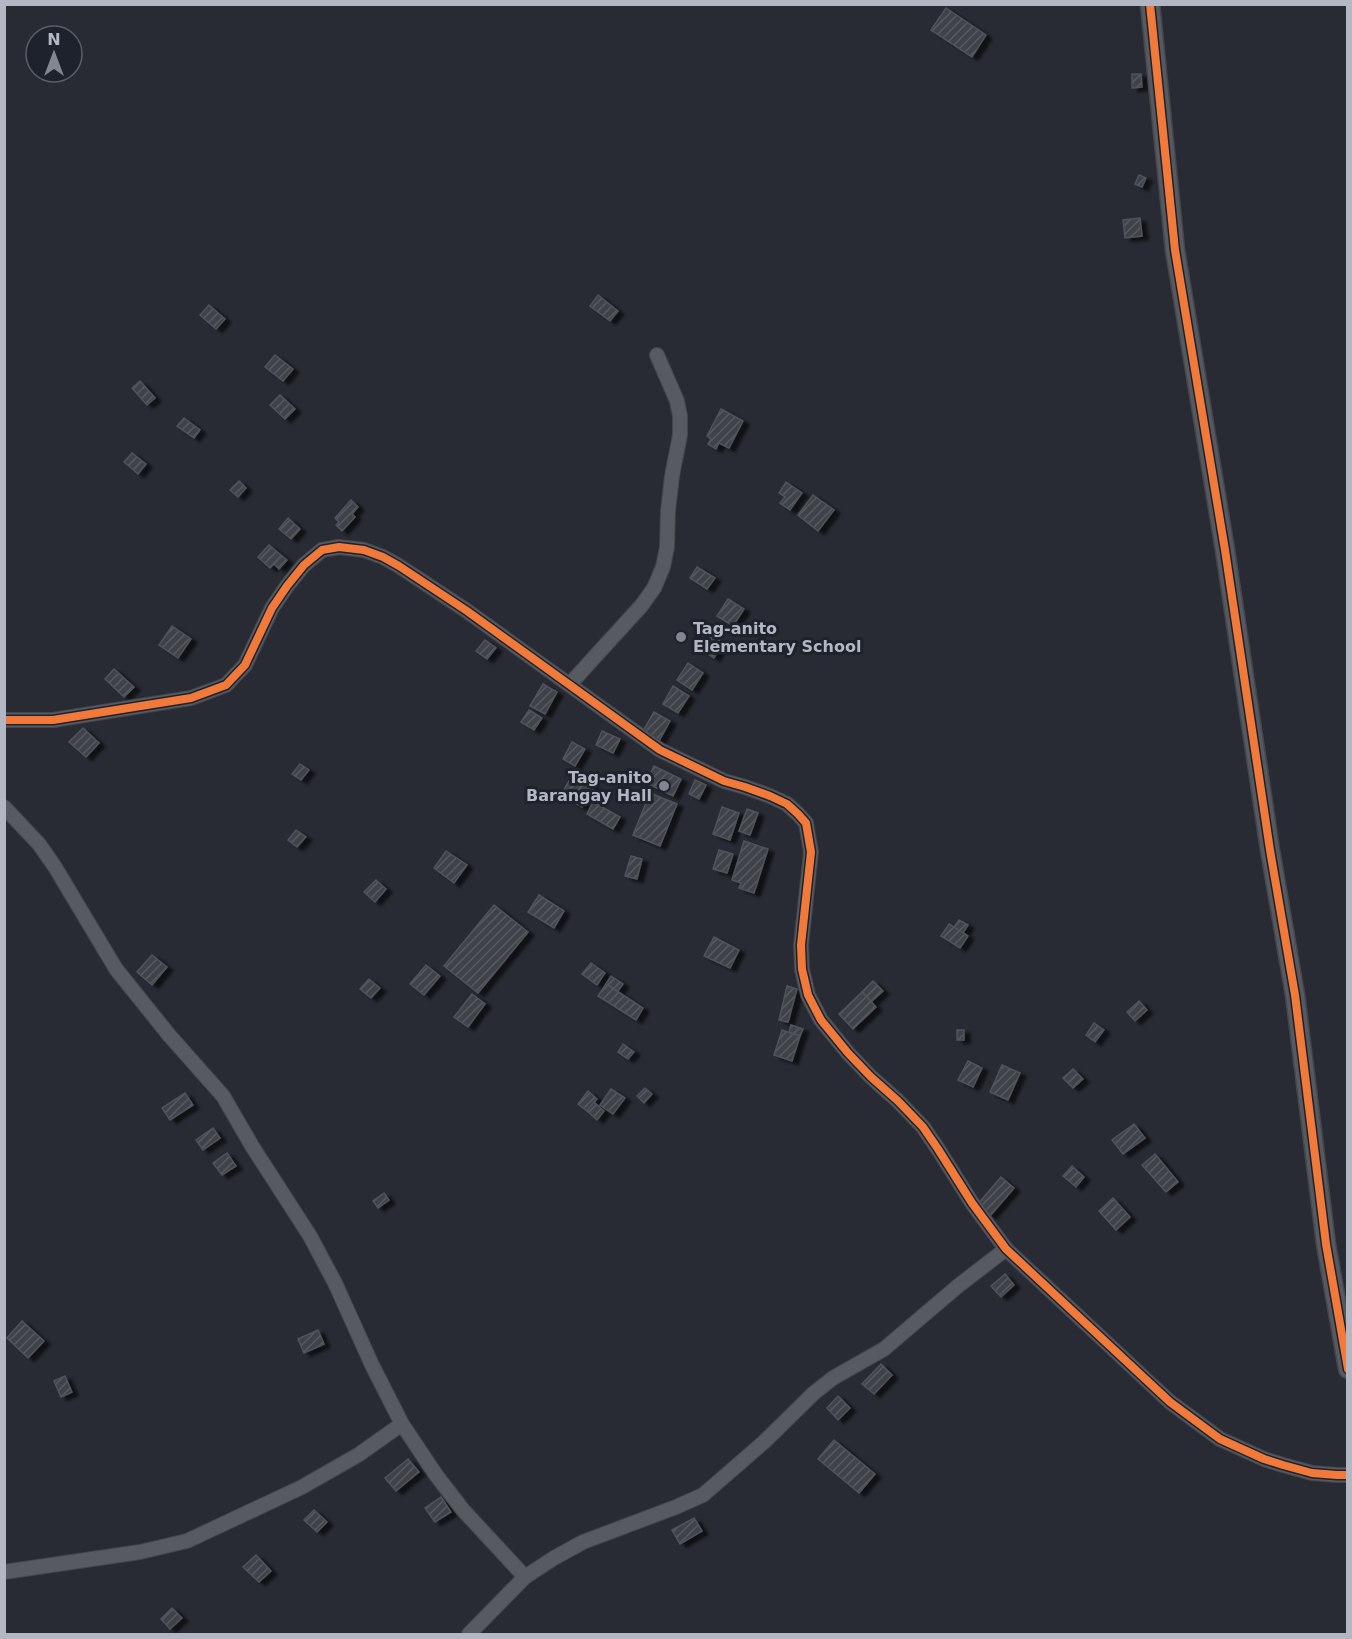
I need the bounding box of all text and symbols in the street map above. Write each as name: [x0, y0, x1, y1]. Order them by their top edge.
north arrow: [24, 24, 84, 84]
text: N: [47, 30, 61, 49]
place label: Tag-anito Elementary School: [693, 619, 861, 656]
marker: Tag-anito Elementary School: [674, 630, 688, 644]
place label: Tag-anito Barangay Hall: [526, 768, 652, 805]
marker: Tag-anito Barangay Hall: [657, 779, 671, 793]

